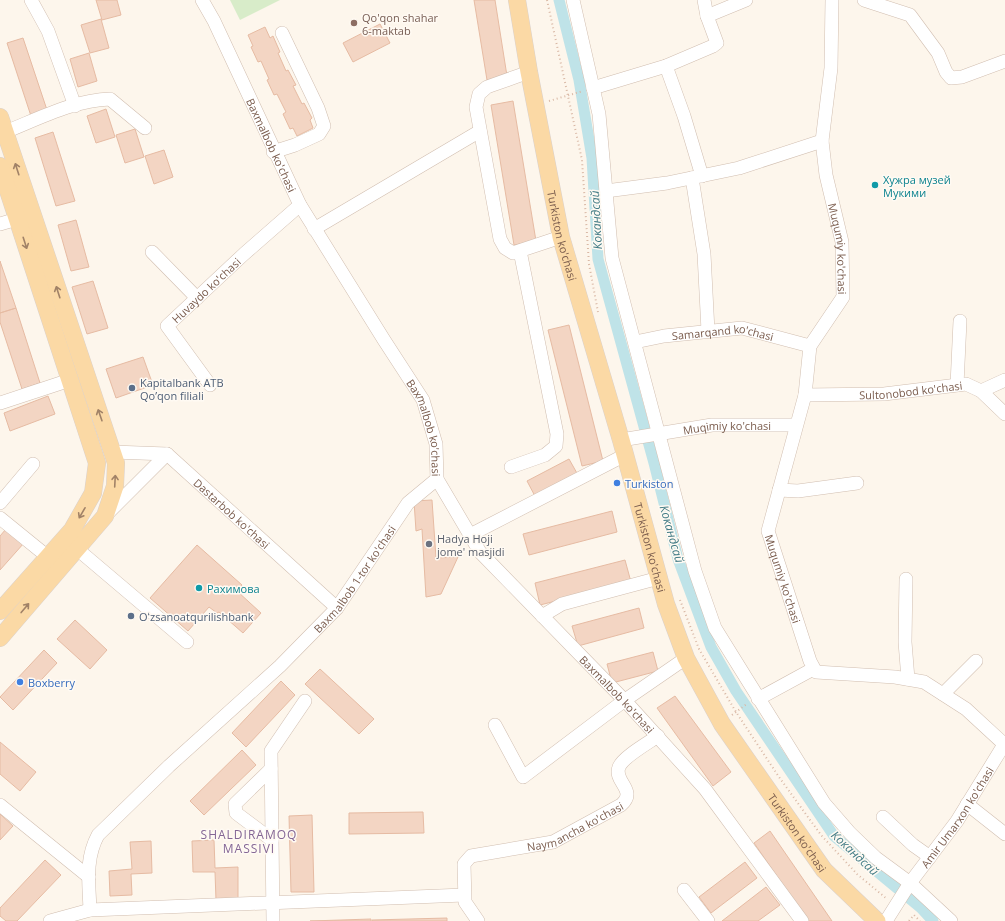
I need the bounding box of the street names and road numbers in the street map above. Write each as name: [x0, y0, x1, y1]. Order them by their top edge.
street label: Baxmalbob ko'chasi: [244, 96, 300, 194]
street label: Turkiston ko'chasi: [545, 189, 581, 282]
street label: Muqumiy ko'chasi: [825, 201, 850, 295]
street label: Huvaydo ko'chasi: [168, 254, 243, 326]
street label: Samarqand ko'chasi: [671, 320, 775, 344]
street label: Baxmalbob ko'chasi: [404, 376, 444, 476]
street label: Sultonobod ko'chasi: [859, 377, 963, 402]
street label: Muqimiy ko'chasi: [682, 418, 771, 437]
street label: Dastarbob ko'chasi: [191, 475, 273, 551]
street label: Turkiston ko'chasi: [631, 501, 670, 594]
street label: Baxmalbob 1-tor ko'chasi: [310, 522, 398, 635]
street label: Muqumiy ko'chasi: [762, 532, 805, 625]
street label: Baxmalbob ko'chasi: [577, 652, 658, 736]
street label: Amir Umarxon ko'chasi: [917, 764, 996, 870]
street label: Turkiston ko'chasi: [765, 790, 830, 875]
street label: Naymancha ko'chasi: [526, 798, 626, 854]

